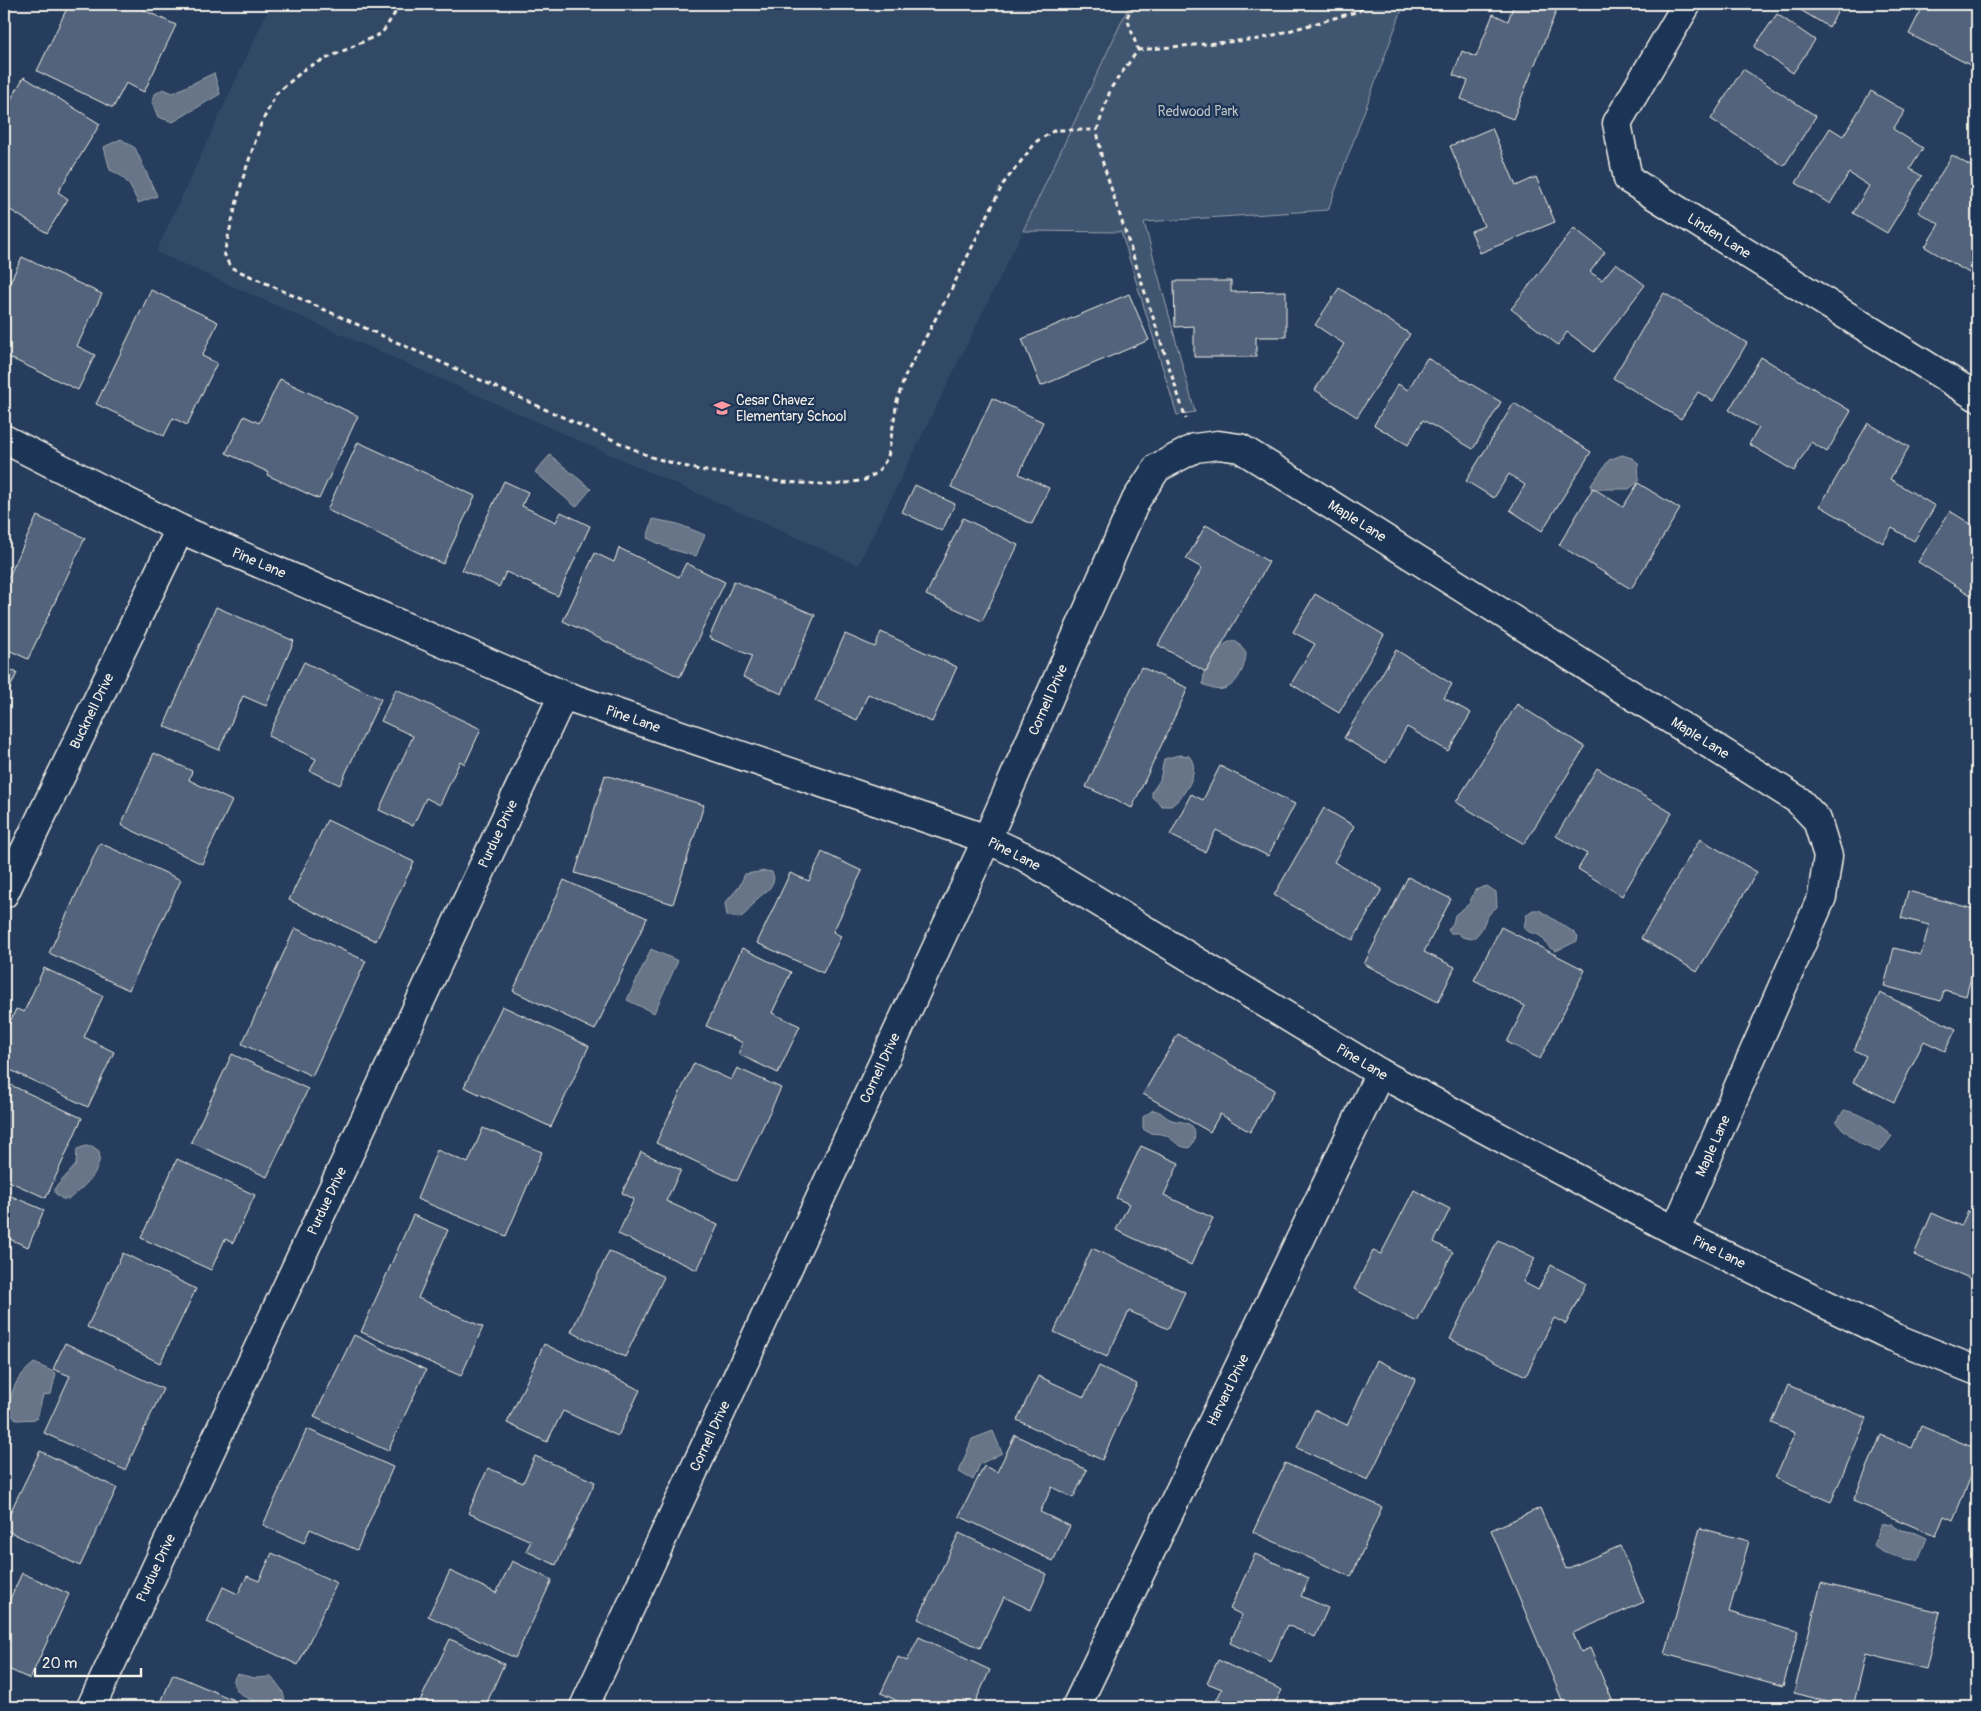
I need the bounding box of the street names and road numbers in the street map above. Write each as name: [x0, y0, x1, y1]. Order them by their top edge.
street label: Linden Lane: [1684, 210, 1754, 262]
street label: Maple Lane: [1325, 496, 1389, 546]
street label: Pine Lane: [230, 544, 289, 582]
street label: Cornell Drive: [1025, 662, 1071, 738]
street label: Bucknell Drive: [66, 670, 118, 752]
street label: Pine Lane: [603, 702, 663, 736]
street label: Maple Lane: [1668, 713, 1732, 763]
street label: Purdue Drive: [475, 797, 521, 871]
street label: Pine Lane: [985, 834, 1043, 874]
street label: Cornell Drive: [856, 1030, 904, 1106]
street label: Pine Lane: [1333, 1040, 1391, 1084]
street label: Maple Lane: [1692, 1113, 1734, 1179]
street label: Purdue Drive: [304, 1164, 350, 1238]
street label: Pine Lane: [1690, 1232, 1748, 1272]
street label: Harvard Drive: [1203, 1351, 1253, 1429]
street label: Cornell Drive: [686, 1398, 734, 1474]
street label: Purdue Drive: [133, 1531, 179, 1605]

